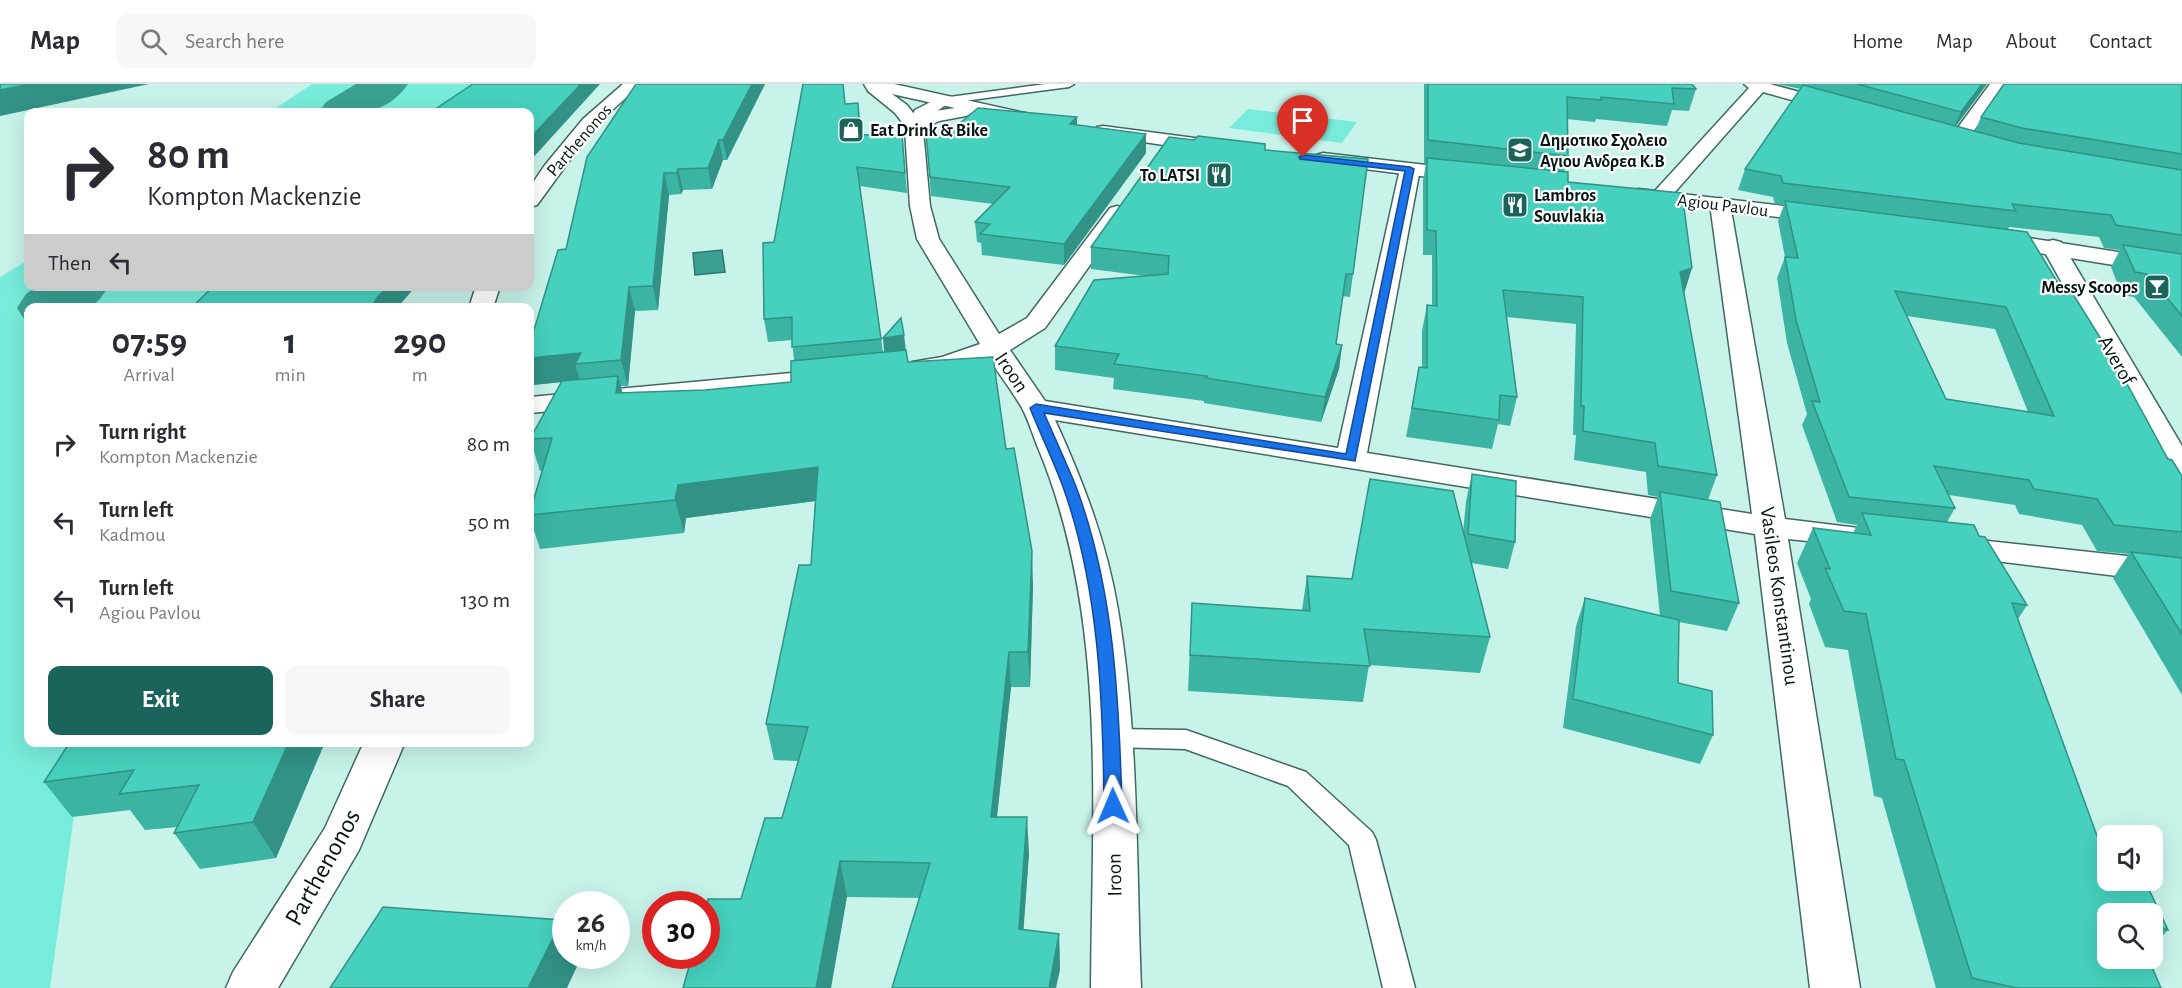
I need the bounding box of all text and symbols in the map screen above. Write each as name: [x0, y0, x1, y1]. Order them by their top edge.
search box: [116, 14, 536, 68]
icon: search: [137, 25, 170, 58]
text: Map: [30, 27, 80, 55]
text: Search here: [185, 30, 284, 52]
text: Home: [1852, 31, 1903, 52]
text: Map: [1936, 31, 1973, 52]
text: About: [2006, 31, 2056, 52]
text: Contact: [2089, 31, 2152, 52]
pin: [1277, 95, 1328, 157]
street label: Parthenonos: [544, 101, 616, 180]
icon: arrive: [1286, 104, 1319, 137]
shop icon: Eat Drink & Bike: [836, 115, 866, 145]
place label: Eat Drink & Bike: [870, 122, 988, 140]
icon: right: [48, 132, 126, 210]
place label: Δημοτικο Σχολειο Αγιου Ανδρεα Κ.Β: [1540, 132, 1668, 171]
text: 80 m: [147, 134, 230, 176]
school or university icon: Δημοτικο Σχολειο Αγιου Ανδρεα Κ.Β: [1505, 135, 1535, 165]
restaurant icon: To LATSI: [1204, 160, 1234, 190]
place label: To LATSI: [1140, 167, 1200, 185]
text: Kompton Mackenzie: [147, 183, 361, 210]
place label: Lambros Souvlakia: [1534, 187, 1605, 226]
restaurant icon: Lambros Souvlakia: [1500, 190, 1530, 220]
street label: Agiou Pavlou: [1676, 191, 1769, 221]
icon: left: [104, 246, 137, 279]
text: Then: [48, 252, 92, 274]
bar icon: Messy Scoops: [2142, 272, 2172, 302]
place label: Messy Scoops: [2041, 279, 2138, 297]
text: 07:59: [112, 324, 187, 360]
text: 1: [284, 324, 297, 360]
text: 290: [393, 324, 446, 360]
street label: Averof: [2094, 332, 2140, 390]
street label: Iroon: [991, 348, 1032, 396]
text: Arrival: [124, 365, 175, 385]
text: min: [275, 365, 306, 385]
text: m: [412, 365, 428, 385]
text: Turn right: [99, 421, 186, 443]
icon: right: [48, 428, 81, 461]
text: 80 m: [467, 433, 510, 455]
text: Kompton Mackenzie: [99, 447, 258, 467]
text: Turn left: [99, 499, 173, 521]
street label: Vasileos Konstantinou: [1757, 505, 1802, 687]
icon: left: [48, 506, 81, 539]
text: 50 m: [468, 511, 510, 533]
text: Kadmou: [99, 525, 165, 545]
text: Turn left: [99, 577, 173, 599]
icon: left: [48, 584, 81, 617]
text: 130 m: [461, 589, 510, 611]
text: Agiou Pavlou: [99, 603, 201, 623]
button: Exit: [48, 666, 273, 735]
button: Share: [285, 666, 510, 735]
position arrow: [1081, 774, 1145, 838]
street label: Parthenonos: [280, 805, 365, 930]
map controls: [2097, 825, 2163, 969]
button: sound: [2097, 825, 2163, 891]
street label: Iroon: [1104, 853, 1125, 897]
speed limit sign: 30: [642, 891, 720, 969]
button: search: [2097, 903, 2163, 969]
text: 26: [577, 908, 605, 938]
text: km/h: [576, 938, 606, 953]

